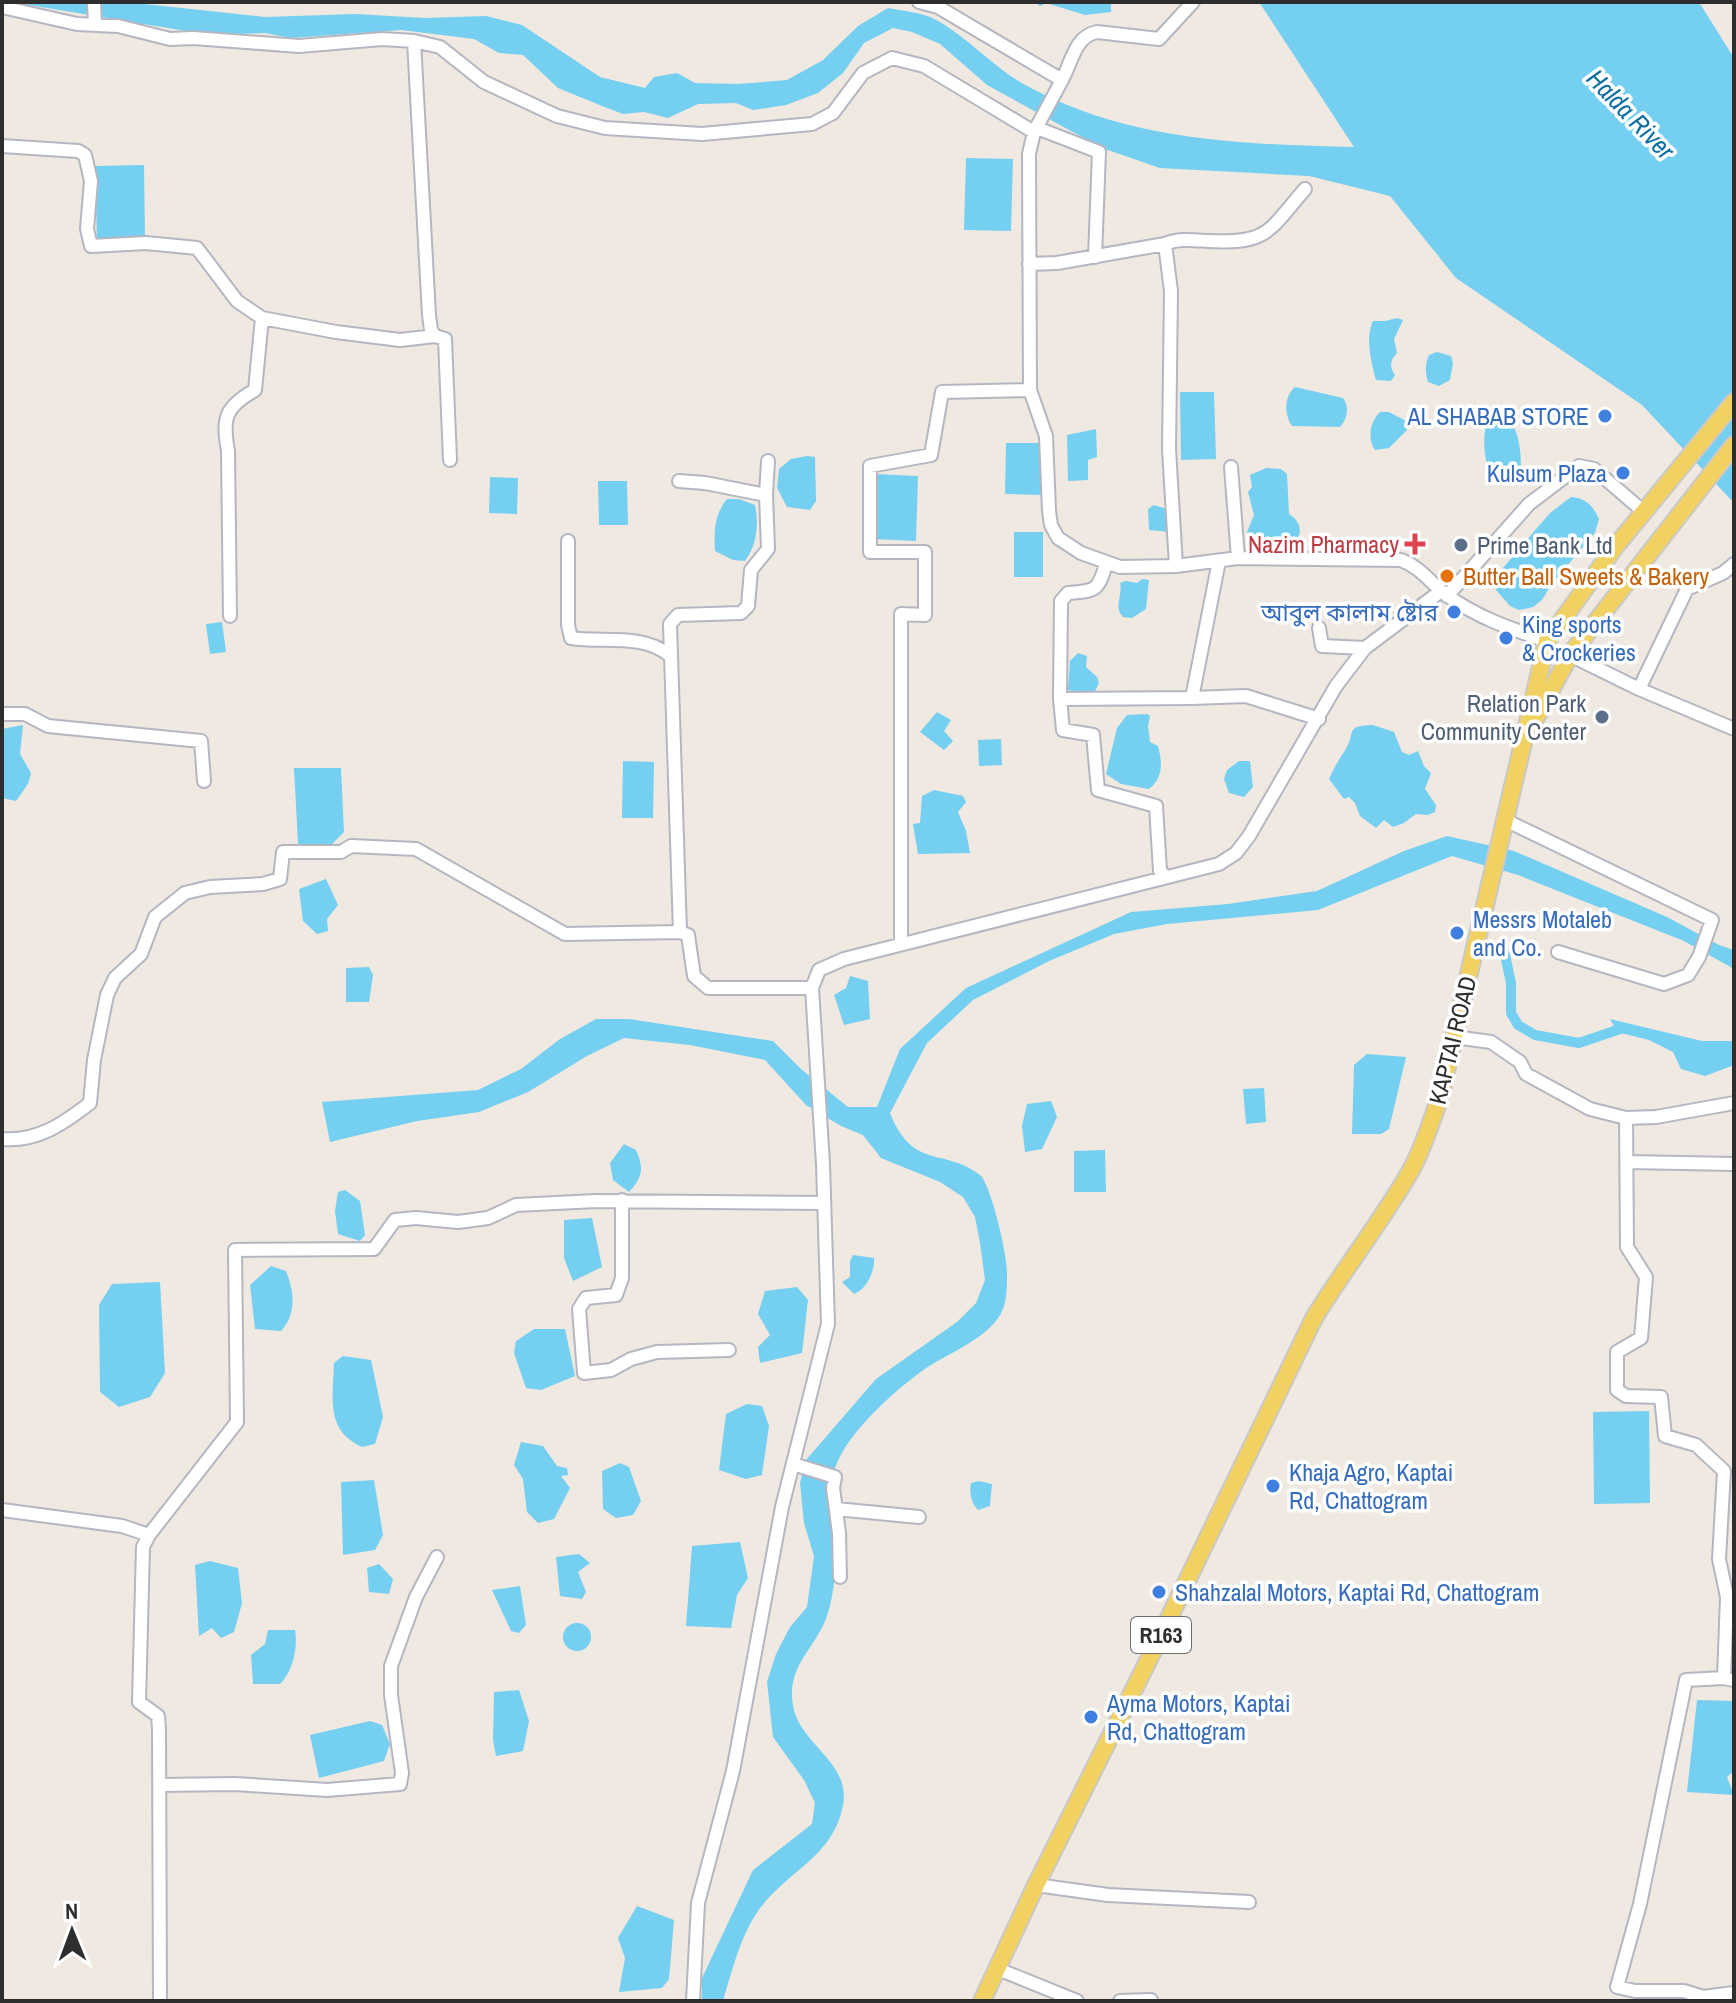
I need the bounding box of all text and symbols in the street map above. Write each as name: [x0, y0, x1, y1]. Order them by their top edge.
water label: Halda River: [1579, 61, 1683, 167]
place label: AL SHABAB STORE: [1406, 400, 1589, 432]
marker: AL SHABAB STORE: [1596, 407, 1614, 425]
place label: Kulsum Plaza: [1487, 457, 1607, 489]
marker: Kulsum Plaza: [1614, 464, 1632, 482]
place label: Nazim Pharmacy: [1248, 528, 1399, 560]
place label: Prime Bank Ltd: [1477, 529, 1613, 561]
marker: Nazim Pharmacy: [1406, 535, 1424, 553]
marker: Prime Bank Ltd: [1452, 536, 1470, 554]
place label: Butter Ball Sweets & Bakery: [1463, 560, 1709, 592]
marker: Butter Ball Sweets & Bakery: [1438, 567, 1456, 585]
place label: আবুল কালাম ষ্টোর: [1260, 596, 1439, 628]
marker: আবুল কালাম ষ্টোর: [1445, 603, 1463, 621]
place label: King sports & Crockeries: [1522, 608, 1636, 668]
marker: King sports & Crockeries: [1497, 629, 1515, 647]
place label: Relation Park Community Center: [1421, 687, 1586, 747]
marker: Relation Park Community Center: [1593, 708, 1611, 726]
place label: Messrs Motaleb and Co.: [1473, 903, 1612, 963]
marker: Messrs Motaleb and Co.: [1448, 924, 1466, 942]
street label: KAPTAI ROAD: [1421, 973, 1483, 1107]
place label: Khaja Agro, Kaptai Rd, Chattogram: [1289, 1456, 1453, 1516]
marker: Khaja Agro, Kaptai Rd, Chattogram: [1264, 1477, 1282, 1495]
place label: Shahzalal Motors, Kaptai Rd, Chattogram: [1175, 1576, 1539, 1608]
marker: Shahzalal Motors, Kaptai Rd, Chattogram: [1150, 1583, 1168, 1601]
road number: R163: [1131, 1617, 1191, 1653]
place label: Ayma Motors, Kaptai Rd, Chattogram: [1106, 1687, 1290, 1747]
marker: Ayma Motors, Kaptai Rd, Chattogram: [1082, 1708, 1100, 1726]
north arrow: [32, 1891, 112, 1971]
text: N: [65, 1896, 78, 1926]

